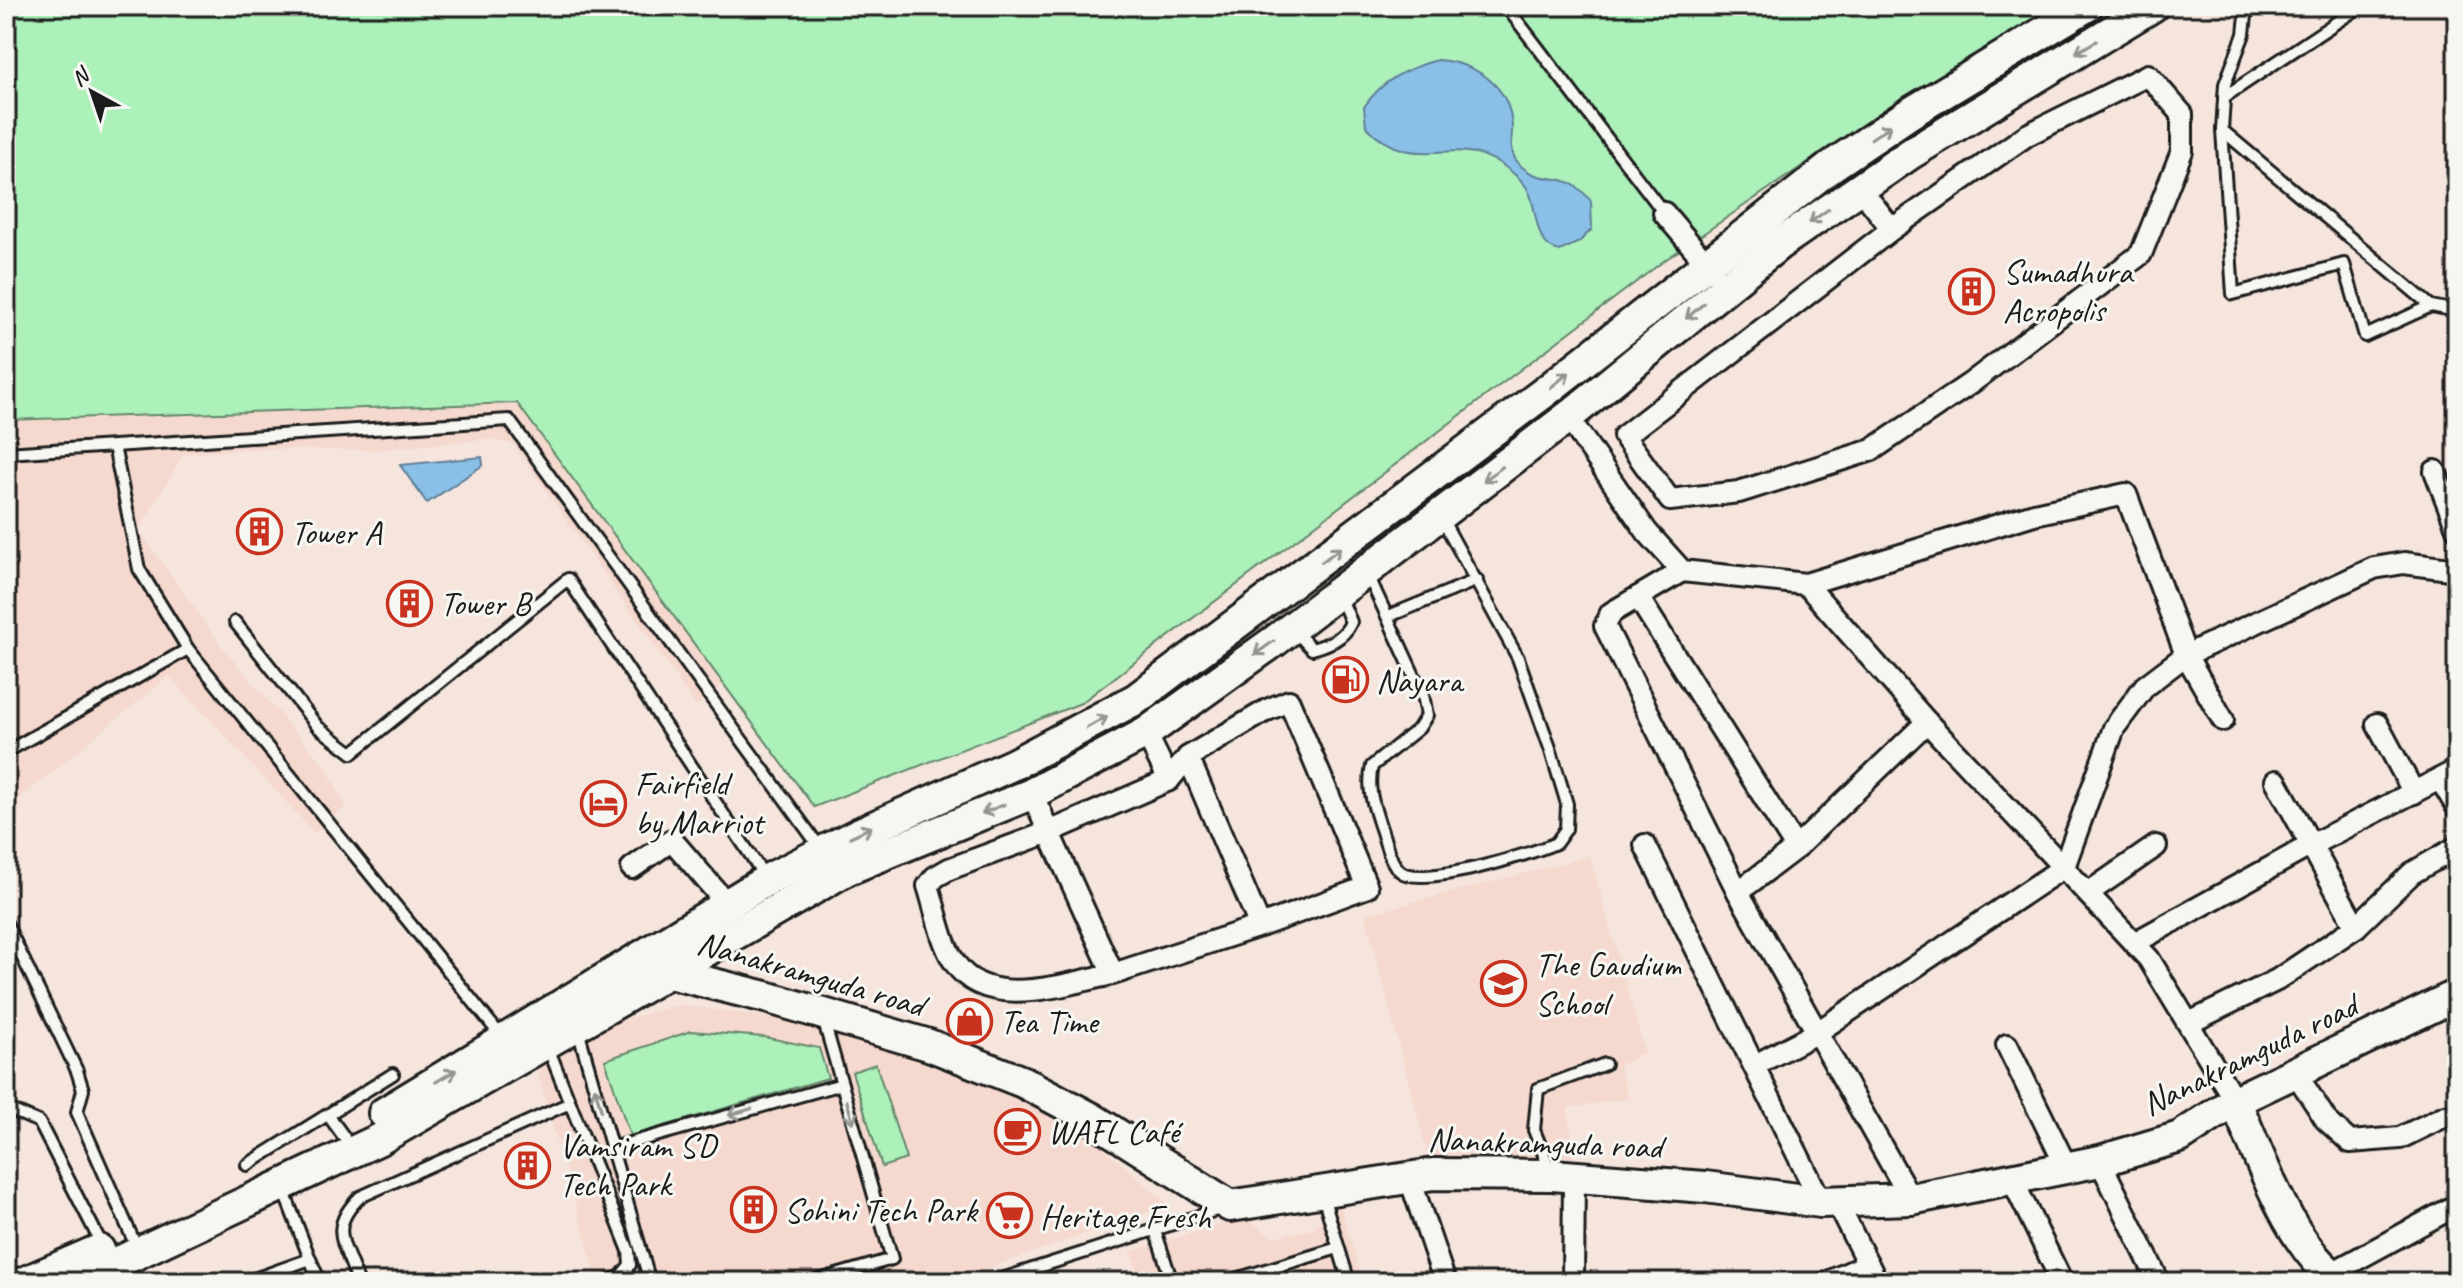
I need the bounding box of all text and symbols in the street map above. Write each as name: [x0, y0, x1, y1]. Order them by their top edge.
one-way arrow: [2075, 39, 2098, 55]
north arrow: [52, 52, 132, 132]
text: N: [66, 60, 97, 93]
one-way arrow: [1870, 124, 1892, 140]
one-way arrow: [1809, 207, 1831, 224]
place label: Sumadhura Acropolis: [2003, 250, 2135, 332]
building icon: Sumadhura Acropolis: [1948, 267, 1996, 315]
one-way arrow: [1685, 302, 1706, 320]
one-way arrow: [1549, 371, 1570, 389]
one-way arrow: [1483, 466, 1504, 483]
building icon: Tower A: [236, 508, 284, 556]
place label: Tower A: [291, 511, 383, 554]
one-way arrow: [1320, 546, 1341, 563]
building icon: Tower B: [385, 579, 433, 627]
place label: Tower B: [440, 582, 533, 625]
one-way arrow: [1253, 640, 1275, 657]
fuel station icon: Nayara: [1321, 656, 1369, 704]
place label: Nayara: [1376, 659, 1465, 702]
one-way arrow: [1085, 714, 1108, 730]
place label: Fairfield by Marriot: [635, 762, 767, 844]
hotel icon: Fairfield by Marriot: [580, 779, 628, 827]
one-way arrow: [981, 803, 1006, 818]
one-way arrow: [849, 824, 873, 839]
street label: Nanakramguda road: [692, 921, 935, 1028]
place label: The Gaudium School: [1535, 943, 1682, 1025]
school or university icon: The Gaudium School: [1480, 960, 1528, 1008]
street label: Nanakramguda road: [2135, 981, 2369, 1125]
shop icon: Tea Time: [945, 997, 993, 1045]
place label: Tea Time: [1000, 1000, 1100, 1043]
one-way arrow: [434, 1068, 457, 1084]
one-way arrow: [590, 1087, 605, 1113]
one-way arrow: [843, 1099, 858, 1125]
one-way arrow: [727, 1106, 753, 1121]
cafe icon: WAFL Café: [993, 1107, 1041, 1155]
place label: WAFL Café: [1048, 1110, 1184, 1153]
street label: Nanakramguda road: [1427, 1117, 1668, 1168]
place label: Vamsiram SD Tech Park: [559, 1124, 718, 1206]
building icon: Vamsiram SD Tech Park: [504, 1141, 552, 1189]
building icon: Sohini Tech Park: [729, 1186, 777, 1234]
place label: Sohini Tech Park: [784, 1189, 979, 1232]
supermarket icon: Heritage Fresh: [985, 1192, 1033, 1240]
place label: Heritage Fresh: [1040, 1195, 1211, 1238]

